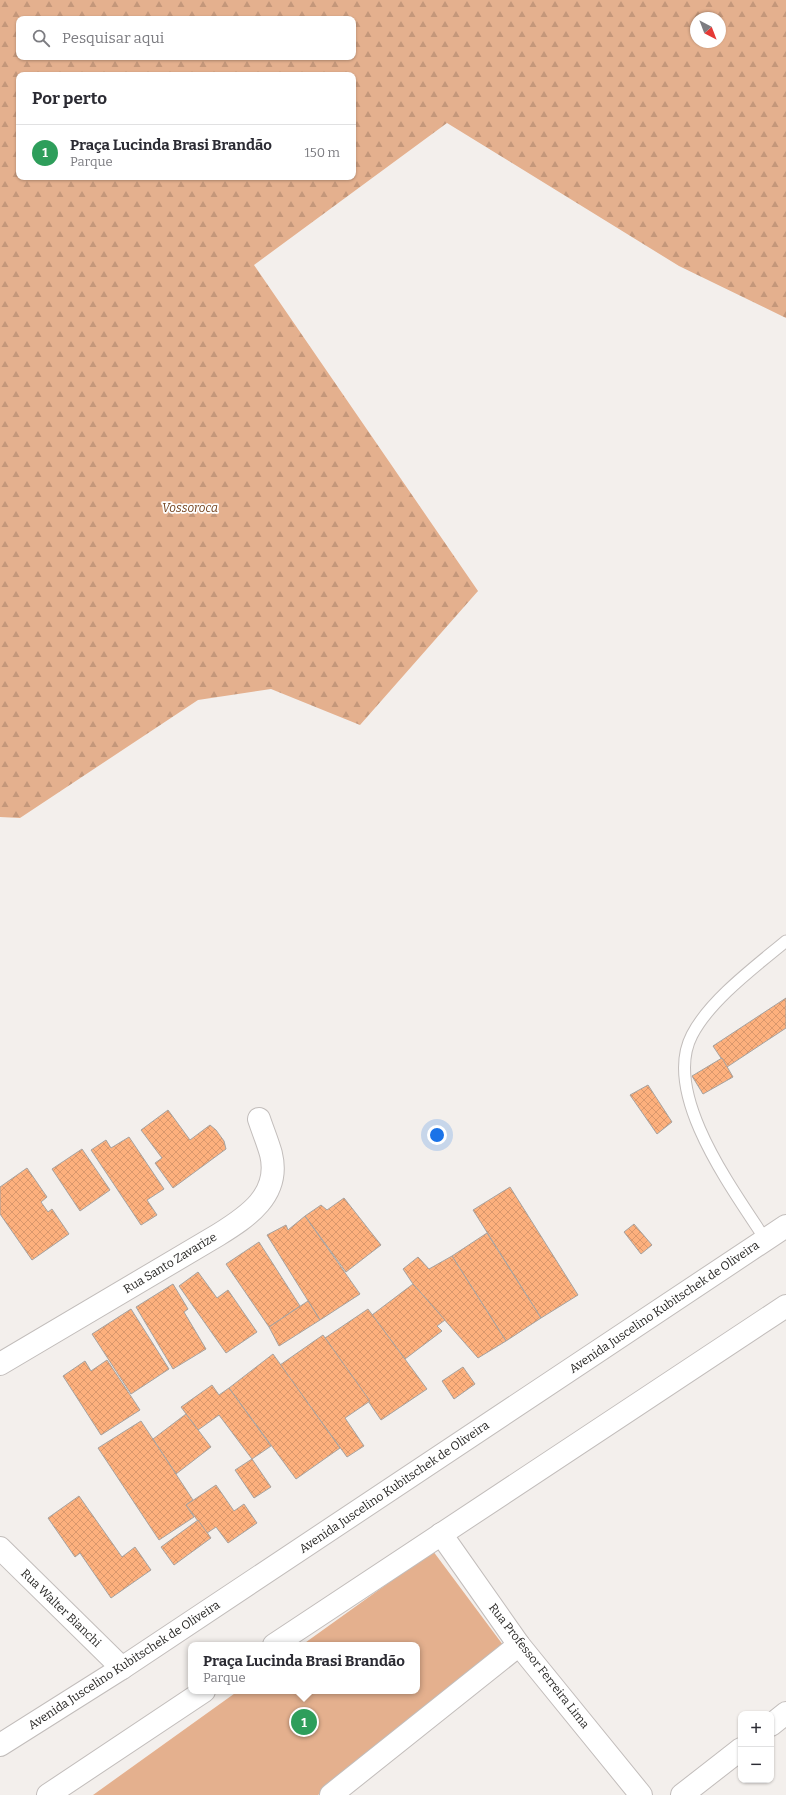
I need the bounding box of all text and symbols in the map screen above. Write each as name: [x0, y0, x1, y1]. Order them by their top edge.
north arrow: [690, 12, 726, 48]
search box: [16, 16, 356, 60]
icon: search: [30, 27, 52, 49]
text: Pesquisar aqui: [62, 29, 164, 47]
text: Por perto: [32, 88, 107, 109]
text: Praça Lucinda Brasi Brandão: [70, 136, 272, 154]
text: 1: [42, 145, 48, 160]
text: 150 m: [304, 145, 340, 160]
text: Parque: [70, 154, 113, 169]
park label: Vossoroca: [162, 501, 218, 515]
your location: [427, 1125, 447, 1145]
street label: Rua Santo Zavarize: [121, 1230, 219, 1296]
street label: Avenida Juscelino Kubitschek de Oliveira: [566, 1238, 762, 1376]
street label: Avenida Juscelino Kubitschek de Oliveira: [296, 1418, 492, 1556]
street label: Rua Walter Bianchi: [18, 1566, 104, 1650]
street label: Avenida Juscelino Kubitschek de Oliveira: [26, 1597, 223, 1732]
street label: Rua Professor Ferreira Lima: [486, 1601, 592, 1732]
popup: [188, 1642, 420, 1694]
text: Praça Lucinda Brasi Brandão: [203, 1652, 405, 1670]
text: Parque: [203, 1670, 246, 1685]
pin: 1: [291, 1707, 317, 1737]
map controls: [738, 1711, 774, 1783]
button: +: [738, 1711, 774, 1747]
button: −: [738, 1747, 774, 1783]

